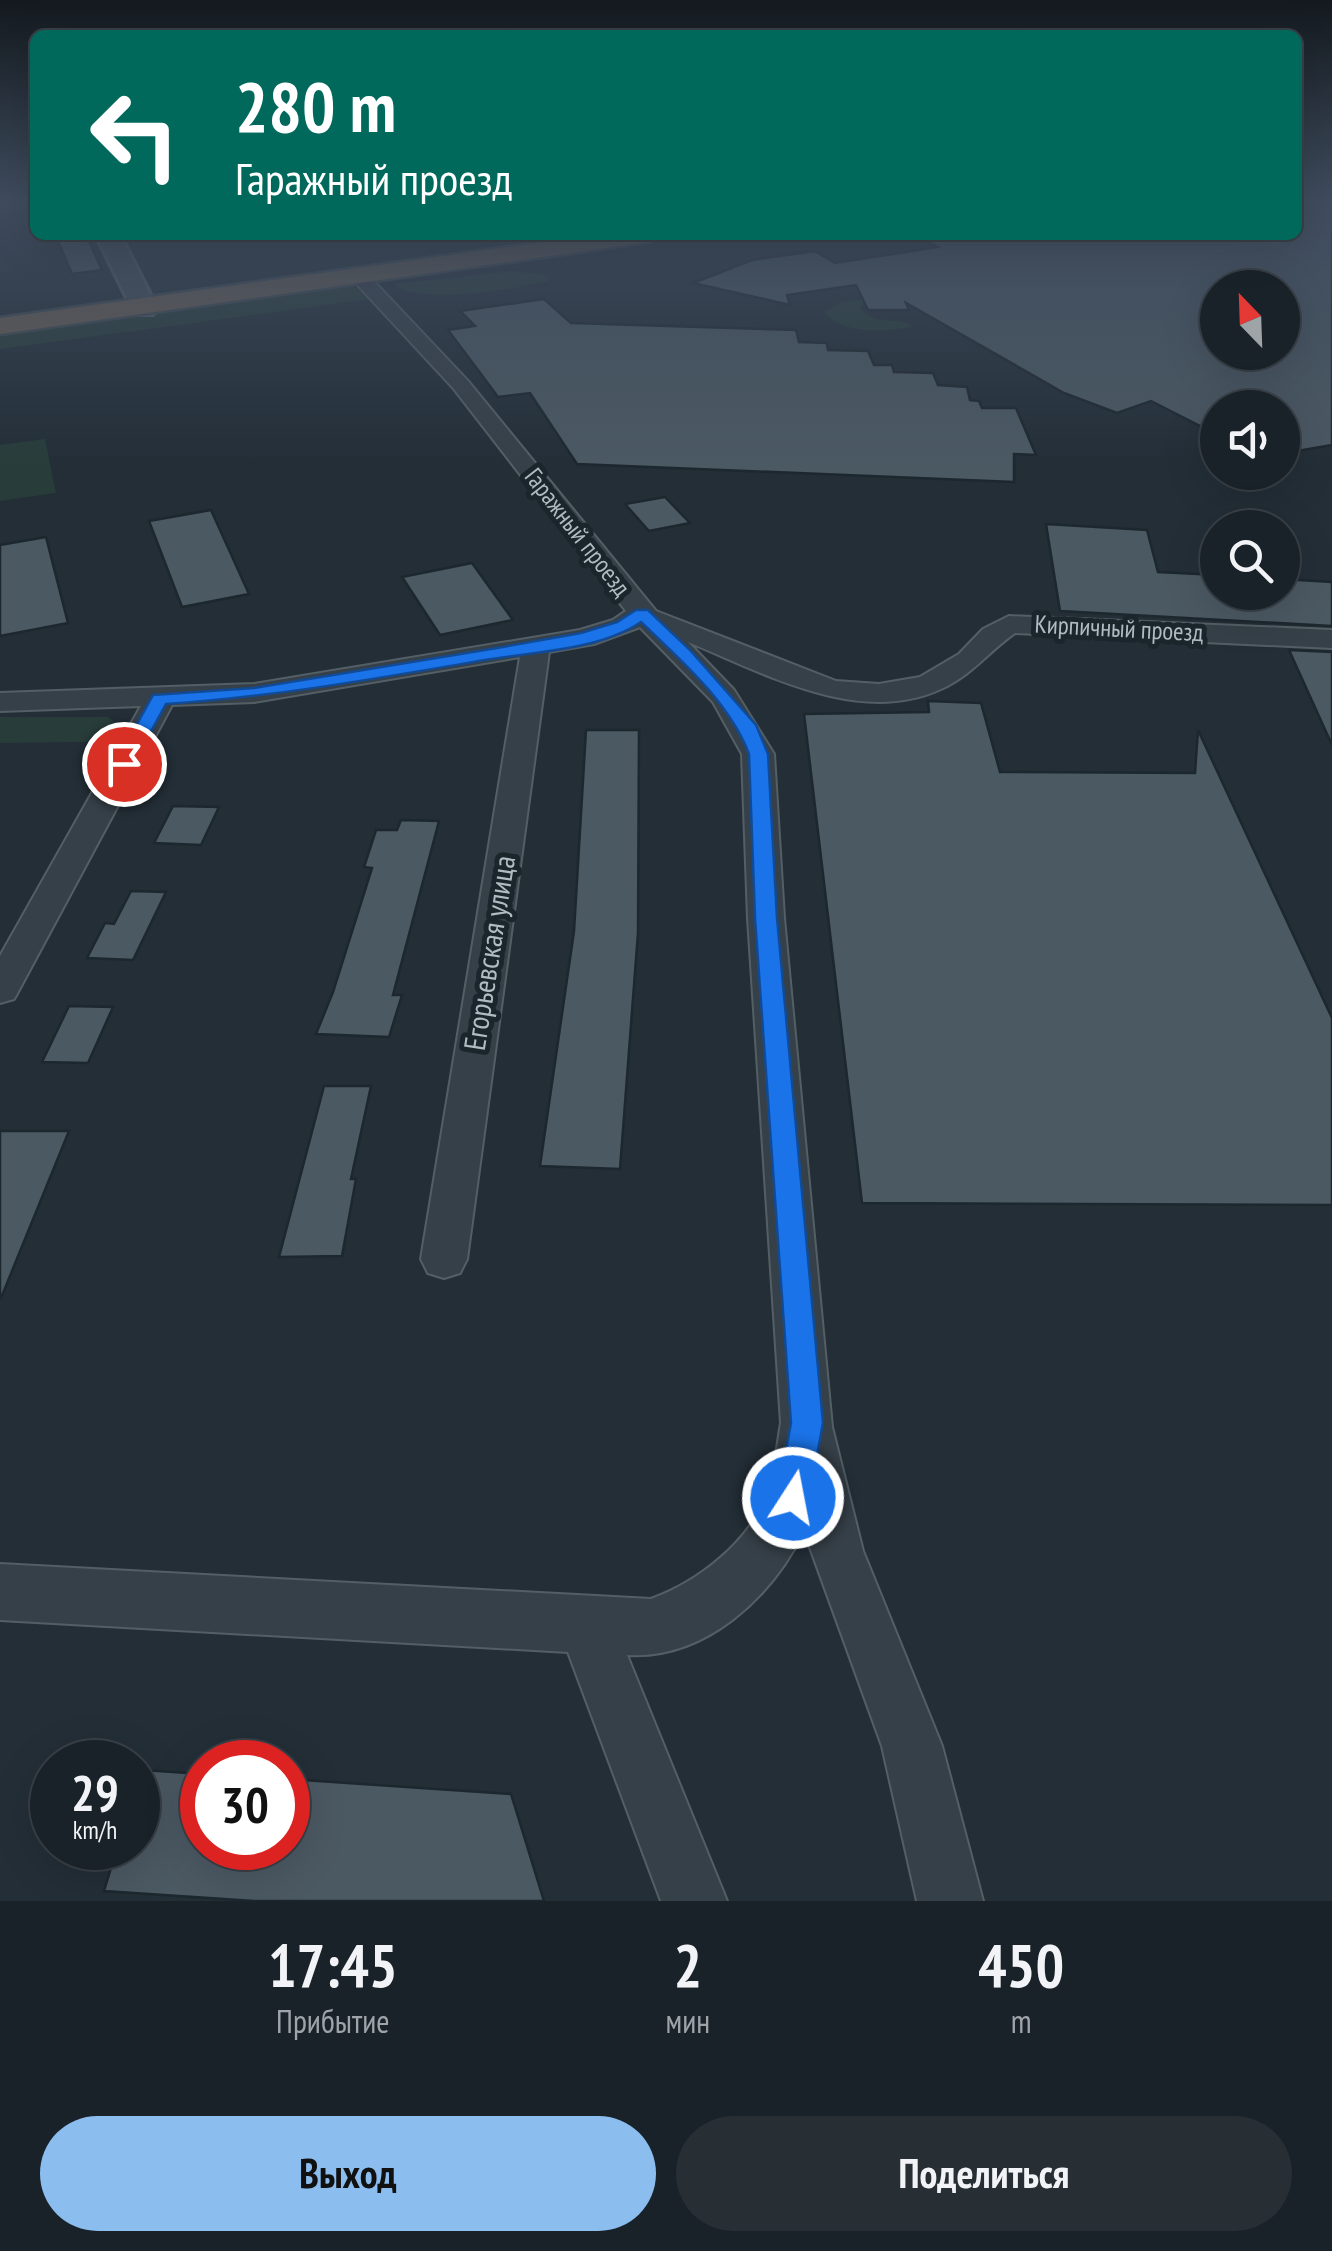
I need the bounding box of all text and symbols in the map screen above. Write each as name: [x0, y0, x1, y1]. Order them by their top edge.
text: 280 m: [235, 61, 396, 151]
icon: left: [70, 70, 200, 200]
text: Гаражный проезд: [235, 149, 512, 207]
north arrow: [1200, 270, 1300, 370]
map controls: [1200, 270, 1300, 610]
button: sound: [1200, 390, 1300, 490]
street label: Гаражный проезд: [518, 461, 638, 603]
button: search: [1200, 510, 1300, 610]
street label: Кирпичный проезд: [1034, 608, 1204, 648]
pin: [82, 722, 167, 807]
icon: arrive: [97, 737, 152, 792]
street label: Егорьевская улица: [454, 853, 523, 1053]
position arrow: [741, 1446, 845, 1550]
speed limit sign: 30: [180, 1740, 310, 1870]
text: 29: [71, 1760, 119, 1825]
text: km/h: [73, 1814, 117, 1846]
text: 17:45: [268, 1926, 398, 2004]
text: 2: [674, 1926, 702, 2004]
text: 450: [978, 1926, 1064, 2004]
text: Прибытие: [276, 2000, 389, 2042]
text: мин: [666, 2000, 710, 2042]
text: m: [1011, 2000, 1031, 2042]
button: Выход: [40, 2116, 656, 2231]
button: Поделиться: [676, 2116, 1292, 2231]

